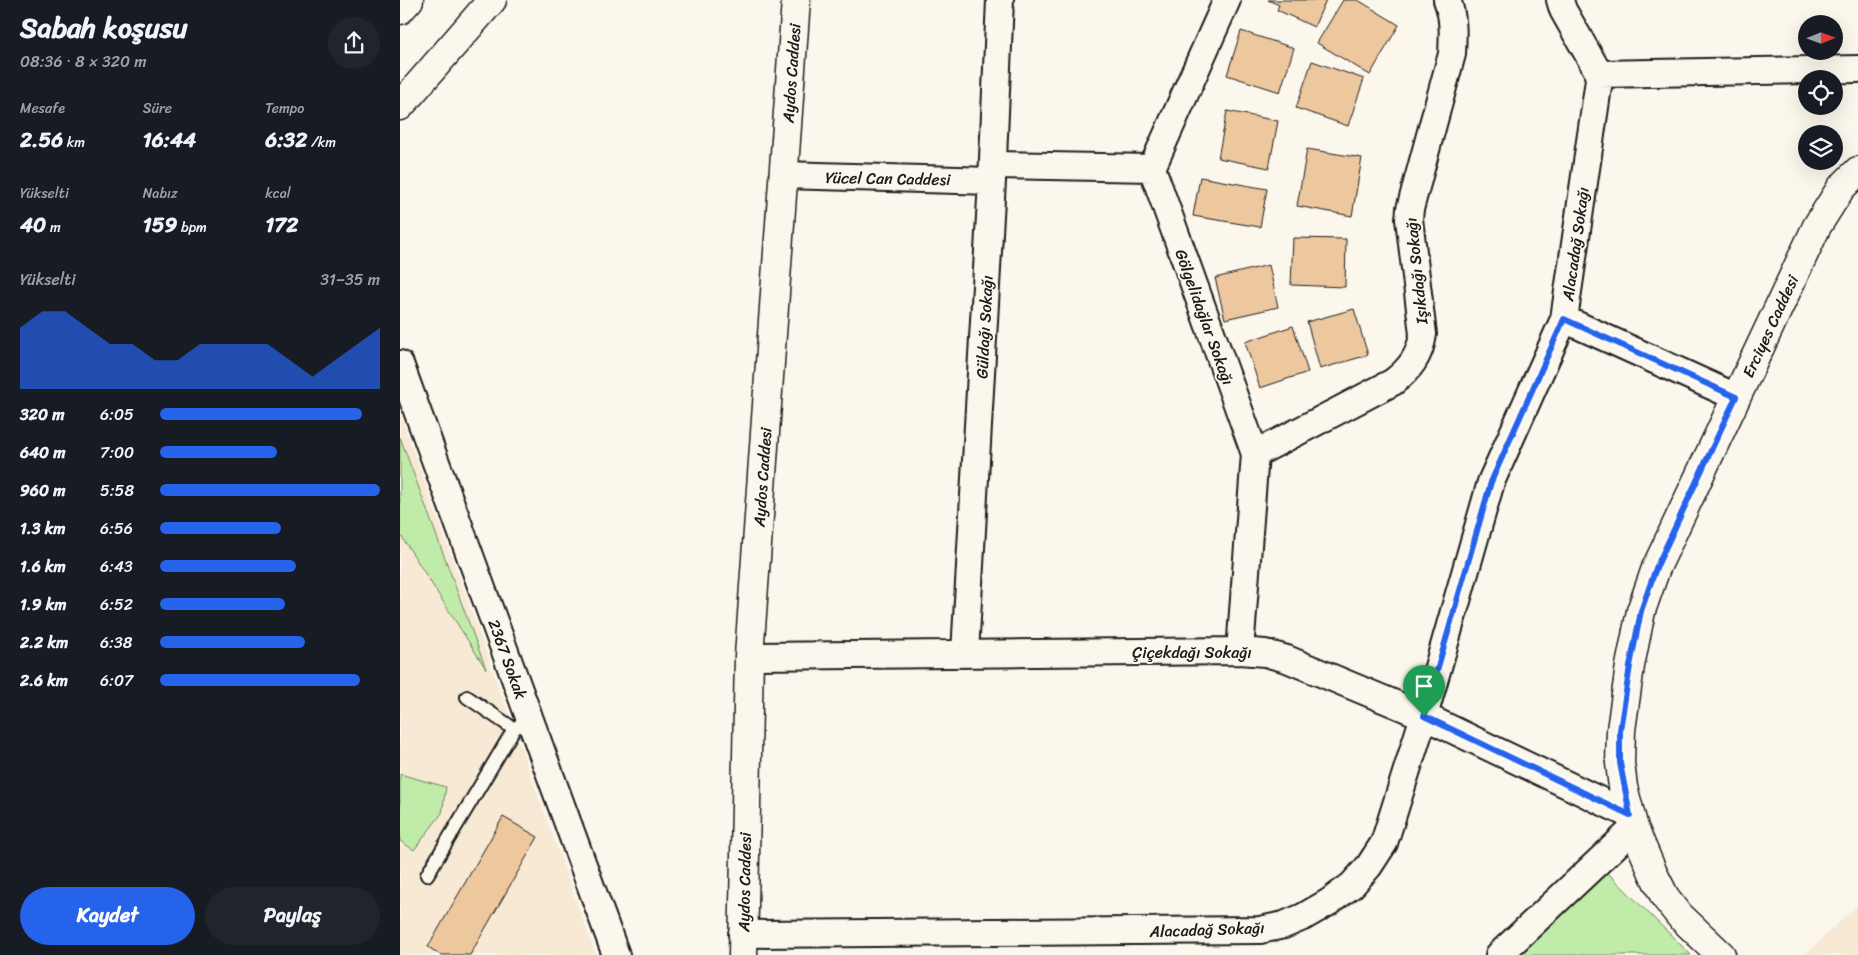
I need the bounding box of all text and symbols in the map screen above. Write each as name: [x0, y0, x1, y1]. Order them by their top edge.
text: Sabah koşusu: [20, 3, 188, 52]
north arrow: [1798, 15, 1842, 60]
map controls: [1798, 15, 1843, 170]
button: share: [328, 17, 380, 69]
street label: Aydos Caddesi: [773, 22, 809, 125]
text: 08:36 · 8 × 320 m: [20, 47, 147, 76]
button: locate: [1798, 70, 1843, 115]
text: Mesafe: [20, 96, 65, 121]
text: Süre: [143, 96, 172, 121]
text: Tempo: [265, 96, 304, 121]
text: 2.56: [20, 121, 63, 159]
text: 16:44: [143, 121, 196, 159]
text: 6:32: [265, 121, 307, 159]
button: layers: [1798, 125, 1843, 170]
text: km: [63, 130, 85, 155]
text: /km: [307, 130, 336, 155]
street label: Yücel Can Caddesi: [825, 163, 951, 194]
text: Yükselti: [20, 181, 69, 206]
text: Nabız: [143, 181, 178, 206]
text: kcal: [265, 181, 291, 206]
street label: Alacadağ Sokağı: [1553, 185, 1598, 304]
text: 40: [20, 206, 46, 244]
text: 159: [143, 206, 177, 244]
text: 172: [265, 206, 298, 244]
text: m: [46, 215, 61, 240]
text: bpm: [177, 215, 207, 240]
street label: Işıkdağı Sokağı: [1396, 216, 1437, 327]
street label: Gölgelidağlar Sokağı: [1166, 245, 1243, 389]
text: Yükselti: [20, 265, 76, 294]
text: 31–35 m: [320, 265, 380, 294]
street label: Erciyes Caddesi: [1734, 269, 1807, 382]
street label: Güldağı Sokağı: [967, 275, 1002, 379]
text: 320 m: [20, 400, 65, 429]
text: 6:05: [100, 400, 134, 429]
street label: Aydos Caddesi: [744, 426, 780, 529]
text: 640 m: [20, 438, 66, 467]
text: 7:00: [100, 438, 134, 467]
text: 960 m: [20, 476, 65, 505]
text: 5:58: [100, 476, 134, 505]
text: 1.3 km: [20, 514, 65, 543]
text: 6:56: [100, 514, 133, 543]
text: 1.6 km: [20, 552, 66, 581]
text: 6:43: [100, 552, 133, 581]
text: 1.9 km: [20, 590, 66, 619]
text: 6:52: [100, 590, 133, 619]
street label: 2367 Sokak: [480, 615, 536, 704]
text: 2.2 km: [20, 628, 68, 657]
text: 6:38: [100, 628, 132, 657]
street label: Çiçekdağı Sokağı: [1132, 638, 1252, 667]
pin: [1403, 665, 1445, 716]
text: 2.6 km: [20, 666, 68, 695]
text: 6:07: [100, 666, 133, 695]
icon: arrive: [1410, 672, 1438, 700]
street label: Aydos Caddesi: [729, 831, 760, 933]
button: Kaydet: [20, 887, 195, 945]
button: Paylaş: [205, 887, 380, 945]
street label: Alacadağ Sokağı: [1148, 913, 1265, 946]

